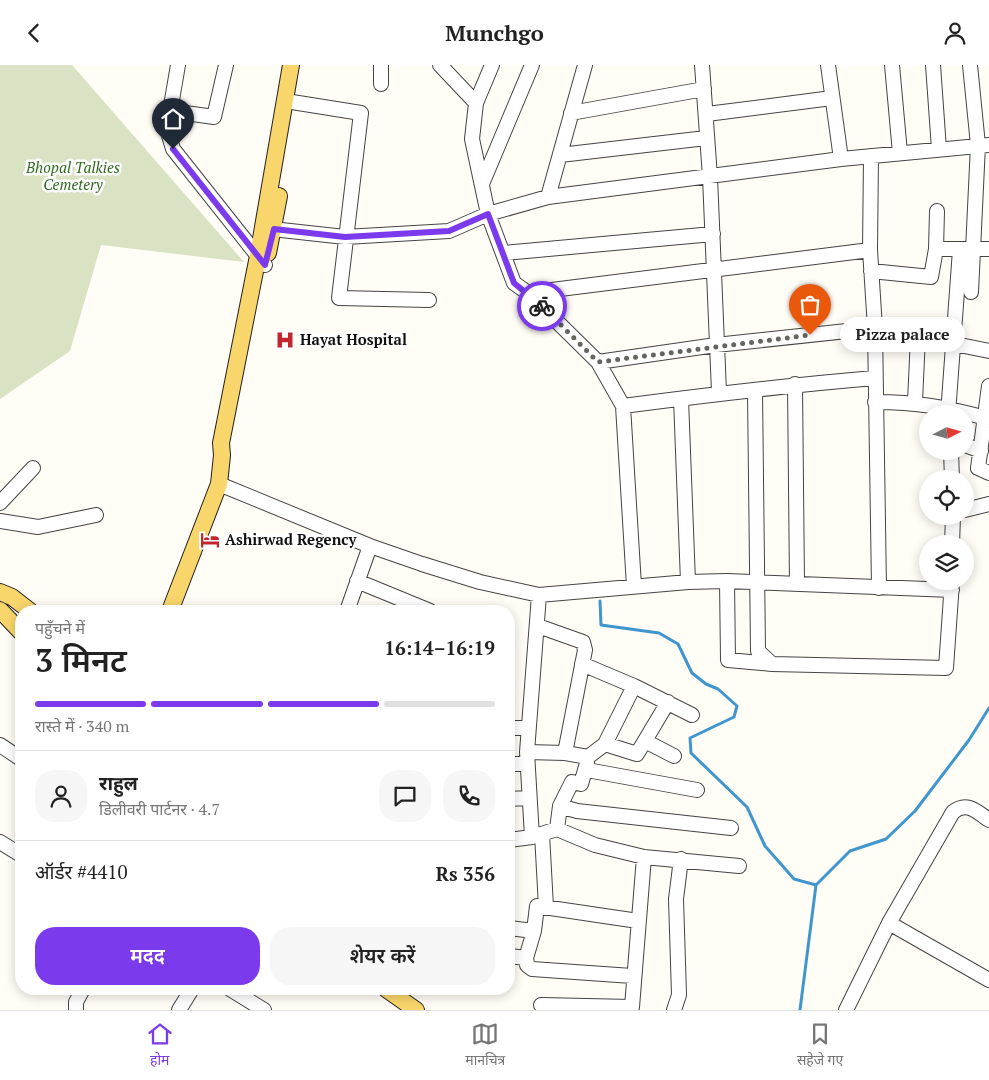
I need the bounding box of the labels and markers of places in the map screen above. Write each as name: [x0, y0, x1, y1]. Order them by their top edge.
pin: [152, 98, 194, 149]
pin: [789, 284, 831, 335]
callout: Pizza palace: [840, 317, 965, 353]
hospital icon: Hayat Hospital: [274, 329, 296, 351]
place label: Hayat Hospital: [300, 329, 407, 349]
hotel icon: Ashirwad Regency: [199, 529, 221, 551]
place label: Ashirwad Regency: [225, 529, 358, 549]

